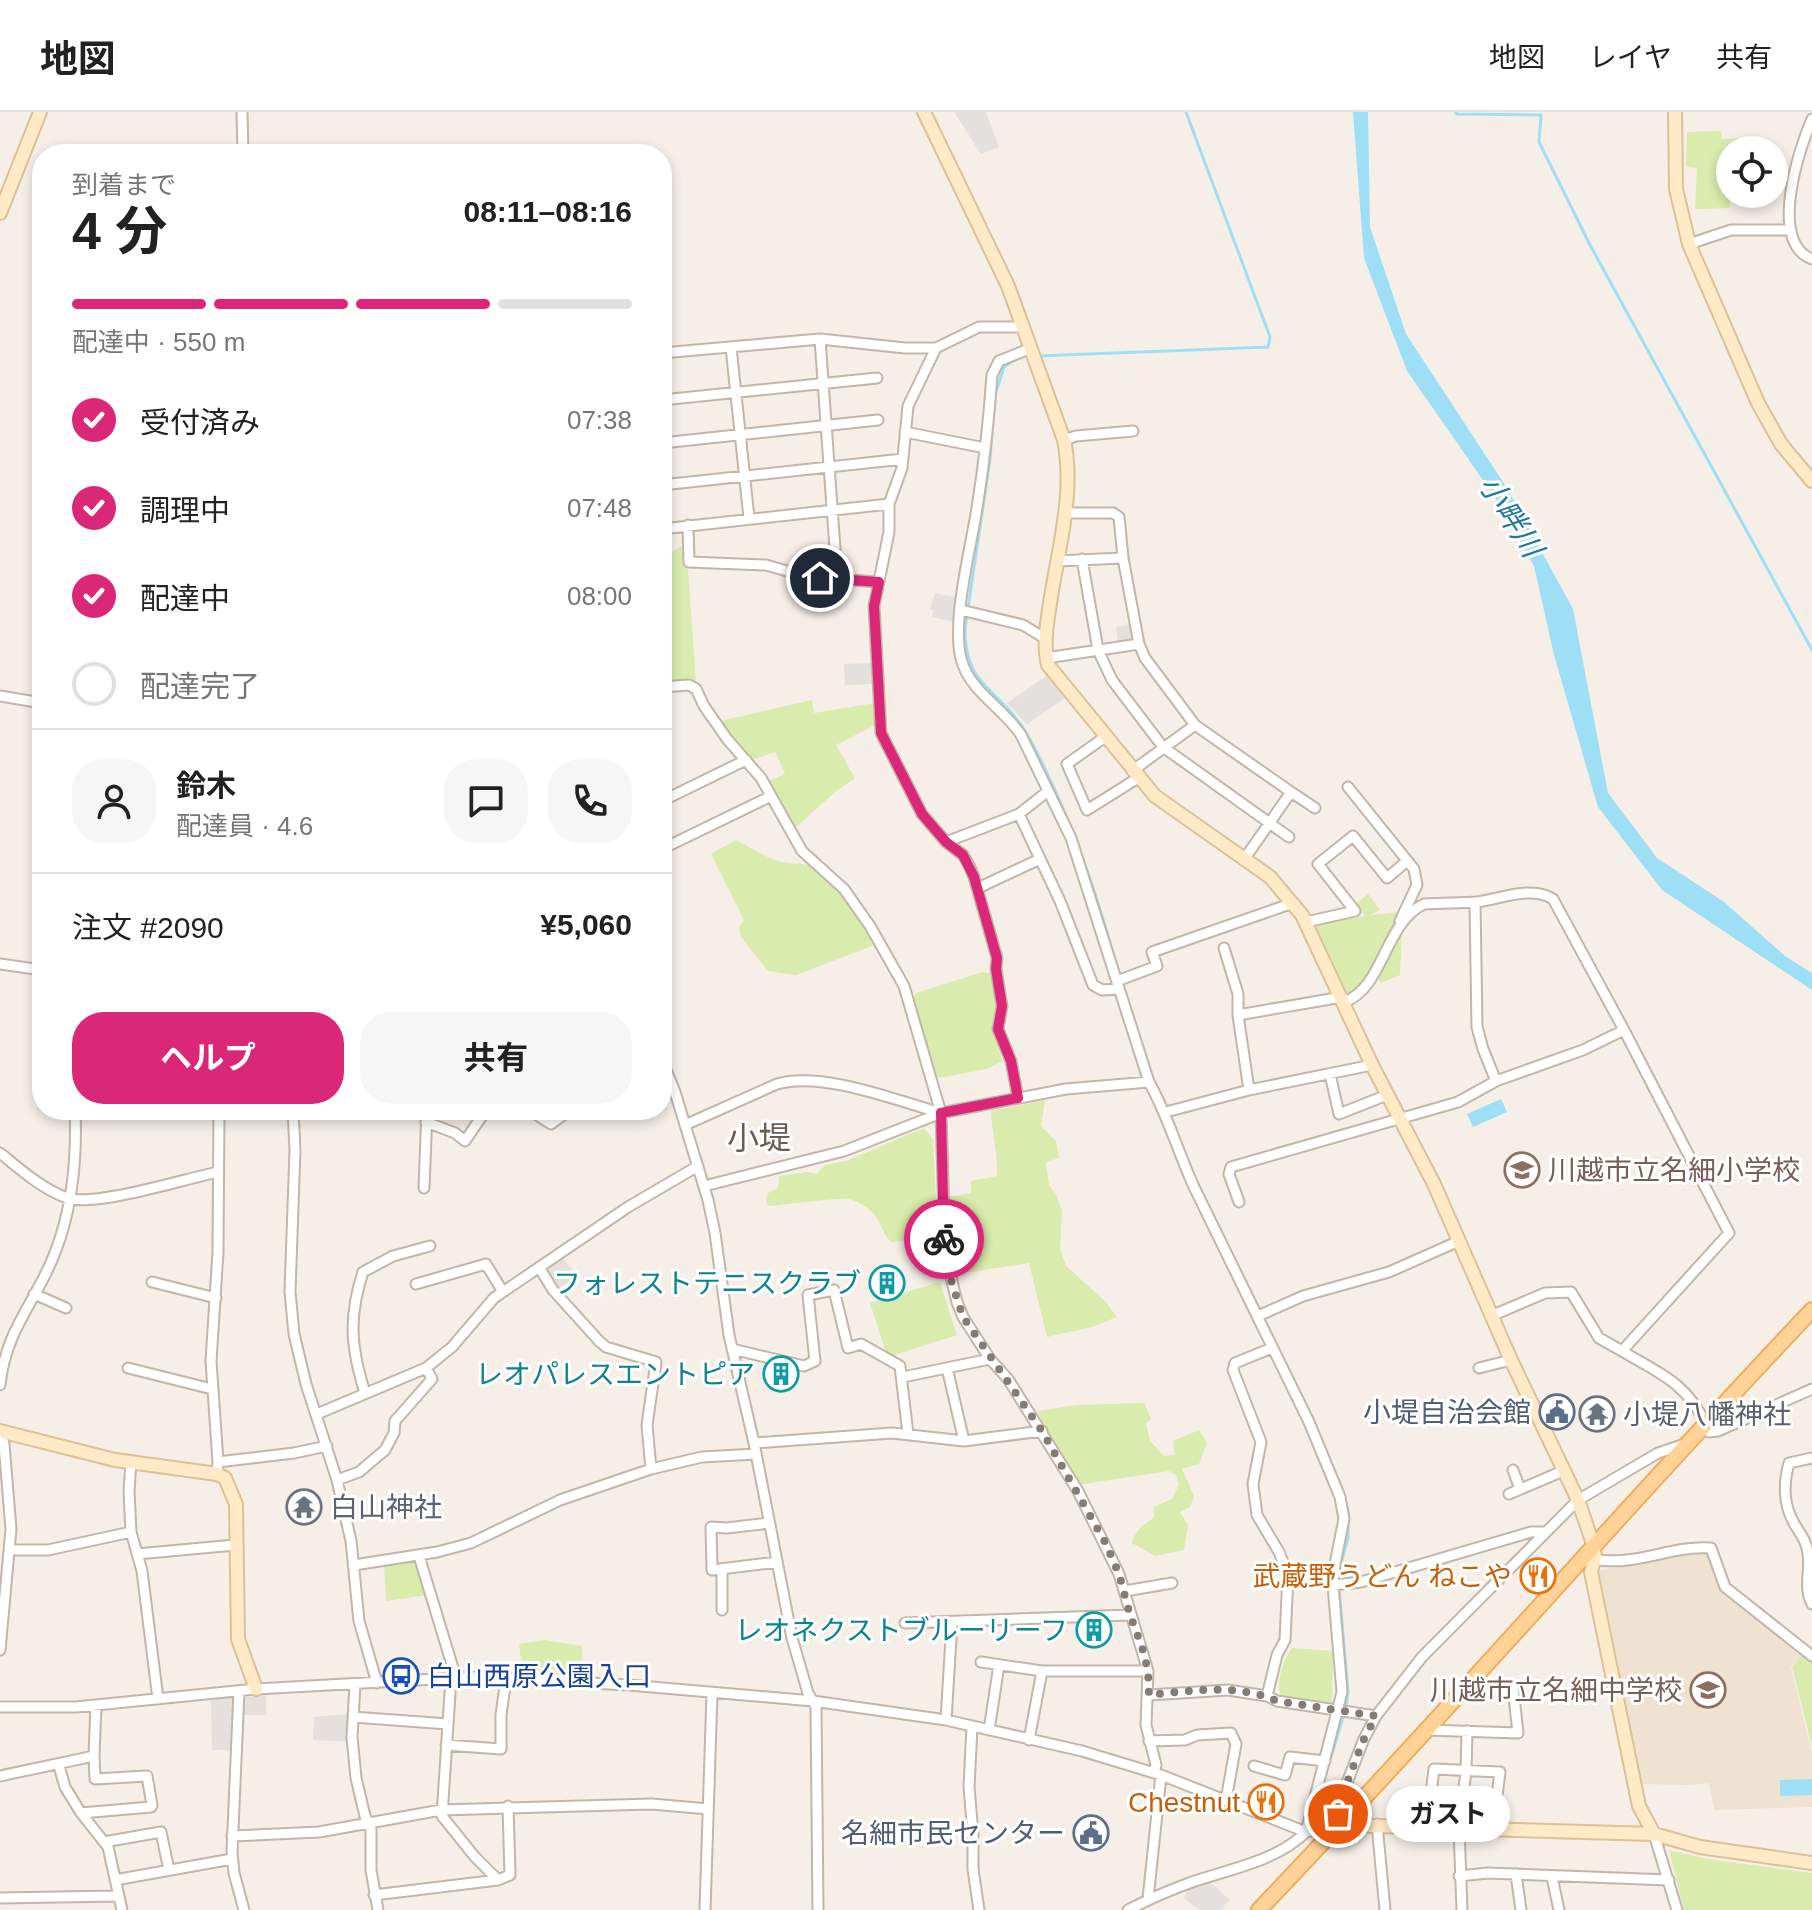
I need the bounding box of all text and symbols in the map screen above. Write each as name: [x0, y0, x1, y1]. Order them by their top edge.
text: 地図: [40, 38, 116, 80]
text: 地図: [1489, 42, 1545, 73]
text: レイヤ: [1589, 42, 1672, 73]
text: 共有: [1716, 42, 1772, 73]
map controls: [1716, 136, 1788, 208]
button: locate: [1716, 136, 1788, 208]
text: 到着まで: [72, 170, 176, 200]
text: 08:11–08:16: [464, 195, 632, 228]
text: 4 分: [72, 202, 167, 260]
text: 配達中 · 550 m: [72, 327, 245, 357]
icon: check: [72, 398, 116, 442]
text: 07:38: [567, 405, 632, 435]
text: 受付済み: [140, 406, 260, 439]
water label: 小畔川: [1473, 469, 1551, 565]
icon: check: [72, 486, 116, 530]
text: 07:48: [567, 493, 632, 523]
text: 調理中: [140, 494, 230, 527]
pin: [786, 544, 854, 612]
icon: home: [798, 556, 842, 600]
icon: check: [72, 574, 116, 618]
text: 08:00: [567, 581, 632, 611]
text: 配達中: [140, 582, 230, 615]
text: 配達完了: [140, 670, 260, 703]
button: person: [72, 759, 156, 843]
button: chat: [444, 759, 528, 843]
button: phone: [548, 759, 632, 843]
text: 鈴木: [176, 769, 236, 802]
text: 配達員 · 4.6: [176, 811, 313, 841]
text: ¥5,060: [540, 908, 632, 941]
text: 注文 #2090: [72, 911, 224, 944]
button: ヘルプ: [72, 1012, 344, 1104]
button: 共有: [360, 1012, 632, 1104]
district label: 小堤: [727, 1120, 791, 1156]
school or university icon: 川越市立名細小学校: [1503, 1151, 1541, 1189]
place label: 川越市立名細小学校: [1548, 1155, 1800, 1186]
courier: [904, 1199, 984, 1279]
icon: bike: [922, 1217, 966, 1261]
building icon: フォレストテニスクラブ: [868, 1264, 906, 1302]
place label: フォレストテニスクラブ: [553, 1268, 861, 1299]
building icon: レオパレスエントピア: [762, 1355, 800, 1393]
place label: レオパレスエントピア: [475, 1359, 755, 1390]
public building icon: 小堤自治会館: [1538, 1393, 1576, 1431]
temple icon: 小堤八幡神社: [1578, 1395, 1616, 1433]
place label: 小堤自治会館: [1363, 1397, 1531, 1428]
place label: 小堤八幡神社: [1623, 1399, 1791, 1430]
temple icon: 白山神社: [285, 1488, 323, 1526]
place label: 白山神社: [330, 1492, 442, 1523]
restaurant icon: 武蔵野うどん ねこや: [1519, 1557, 1557, 1595]
place label: 武蔵野うどん ねこや: [1252, 1561, 1512, 1592]
building icon: レオネクストブルーリーフ: [1075, 1611, 1113, 1649]
place label: レオネクストブルーリーフ: [735, 1615, 1068, 1646]
bus stop icon: 白山西原公園入口: [382, 1657, 420, 1695]
place label: 白山西原公園入口: [427, 1661, 651, 1692]
school or university icon: 川越市立名細中学校: [1689, 1671, 1727, 1709]
place label: 川越市立名細中学校: [1430, 1675, 1682, 1706]
pin: [1304, 1780, 1372, 1848]
restaurant icon: Chestnut: [1247, 1783, 1285, 1821]
callout: ガスト: [1386, 1786, 1510, 1842]
place label: Chestnut: [1128, 1787, 1240, 1818]
icon: bag: [1316, 1792, 1360, 1836]
text: ガスト: [1409, 1799, 1487, 1829]
public building icon: 名細市民センター: [1072, 1814, 1110, 1852]
place label: 名細市民センター: [841, 1818, 1065, 1849]

